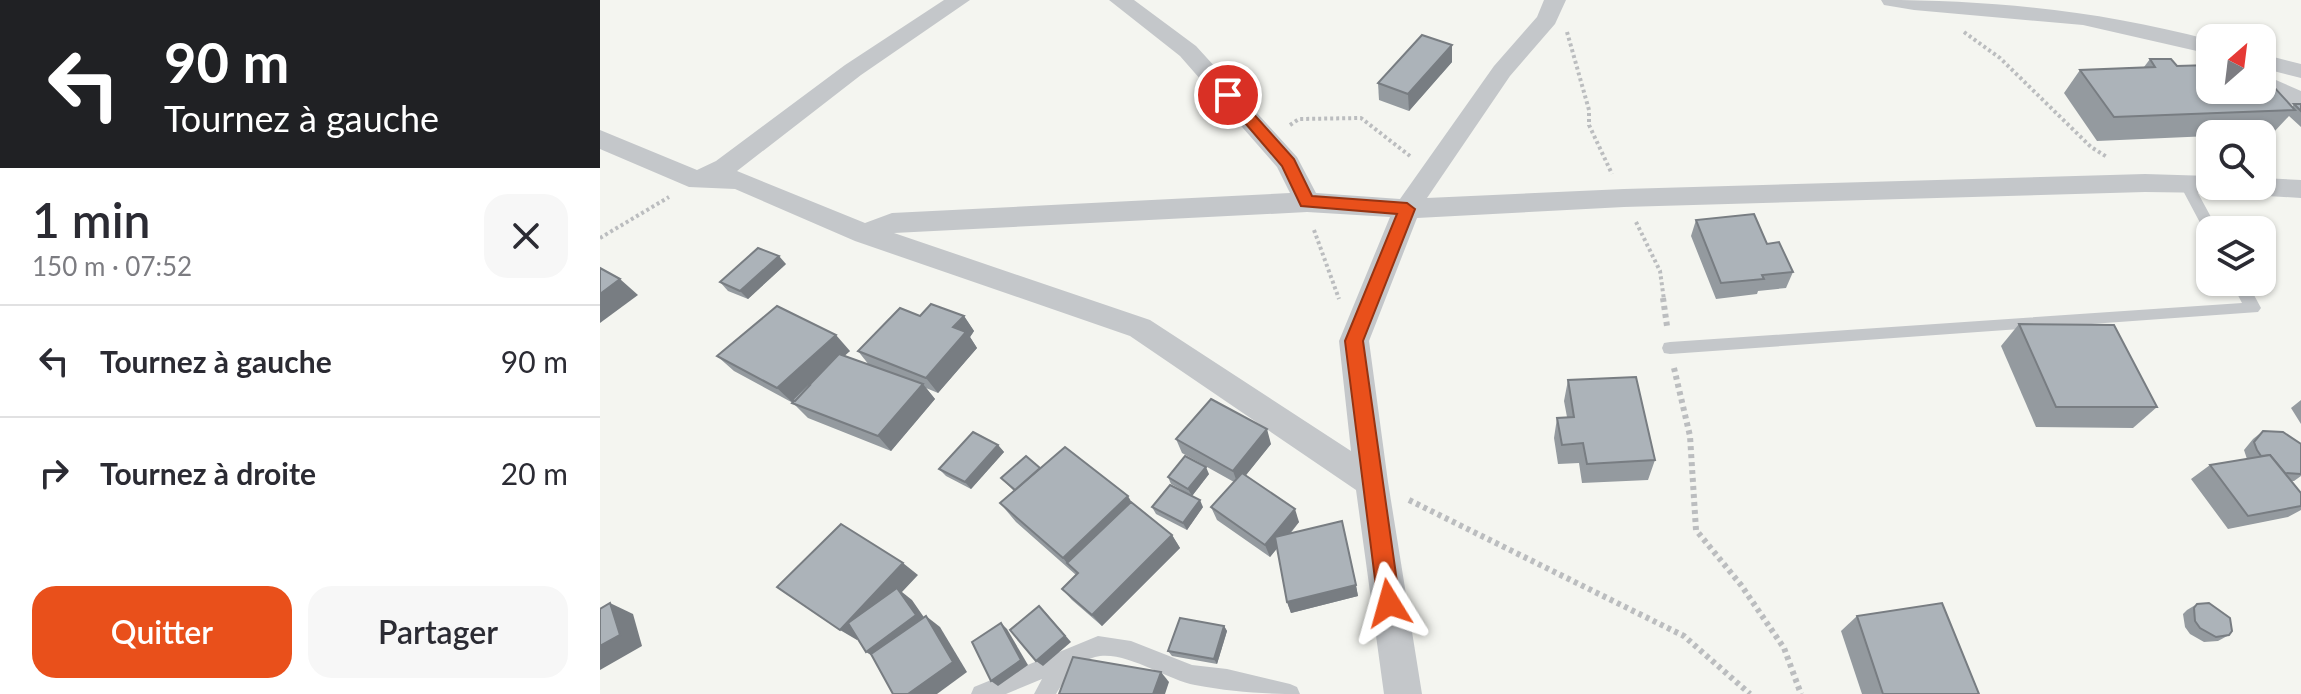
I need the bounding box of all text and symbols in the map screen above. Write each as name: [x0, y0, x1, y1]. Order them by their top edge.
north arrow: [2196, 24, 2276, 104]
map controls: [2196, 24, 2276, 296]
text: 90 m: [164, 28, 289, 95]
icon: left: [32, 32, 136, 136]
pin: [1194, 61, 1262, 129]
icon: arrive: [1206, 73, 1250, 117]
text: Tournez à gauche: [164, 96, 439, 140]
button: search: [2196, 120, 2276, 200]
text: 1 min: [32, 191, 150, 248]
button: close: [484, 194, 568, 278]
button: layers: [2196, 216, 2276, 296]
text: 150 m · 07:52: [32, 250, 192, 282]
icon: left: [32, 339, 76, 383]
text: Tournez à gauche: [100, 343, 332, 379]
text: 90 m: [501, 343, 568, 379]
icon: right: [32, 451, 76, 495]
text: Tournez à droite: [100, 455, 316, 491]
text: 20 m: [501, 455, 568, 491]
position arrow: [1347, 561, 1431, 645]
button: Quitter: [32, 586, 292, 678]
button: Partager: [308, 586, 568, 678]

